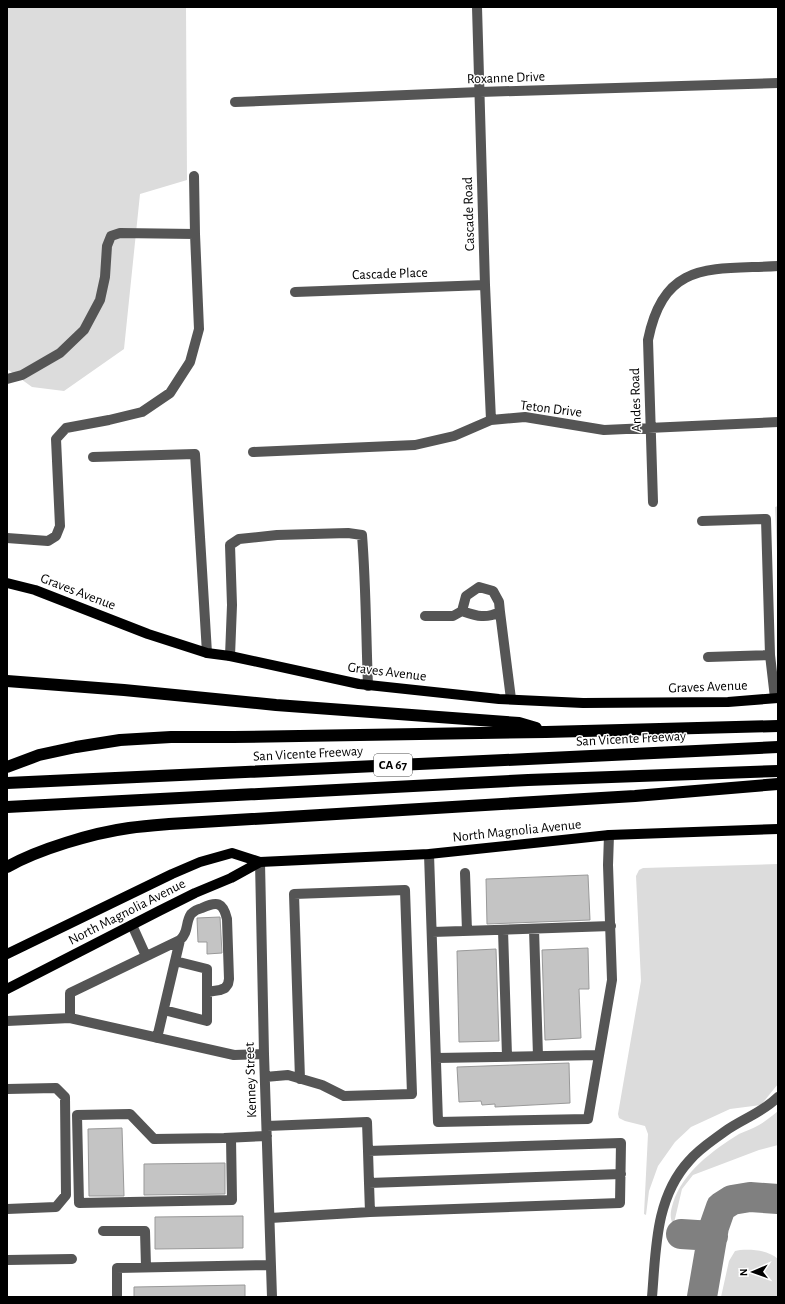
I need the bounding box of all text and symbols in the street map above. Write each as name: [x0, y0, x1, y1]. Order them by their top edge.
street label: Roxanne Drive: [467, 70, 545, 86]
street label: Cascade Road: [461, 177, 477, 251]
street label: Cascade Place: [352, 266, 428, 282]
street label: Andes Road: [628, 368, 644, 432]
street label: Teton Drive: [519, 398, 583, 420]
street label: Graves Avenue: [38, 571, 118, 613]
street label: Graves Avenue: [347, 660, 427, 684]
street label: Graves Avenue: [668, 679, 748, 695]
street label: San Vicente Freeway: [576, 729, 686, 749]
street label: San Vicente Freeway: [253, 744, 363, 764]
road number: CA 67: [374, 754, 412, 776]
street label: North Magnolia Avenue: [452, 817, 582, 845]
street label: North Magnolia Avenue: [66, 876, 188, 948]
street label: Kenney Street: [243, 1041, 259, 1118]
north arrow: [733, 1252, 773, 1292]
text: N: [738, 1268, 749, 1276]

